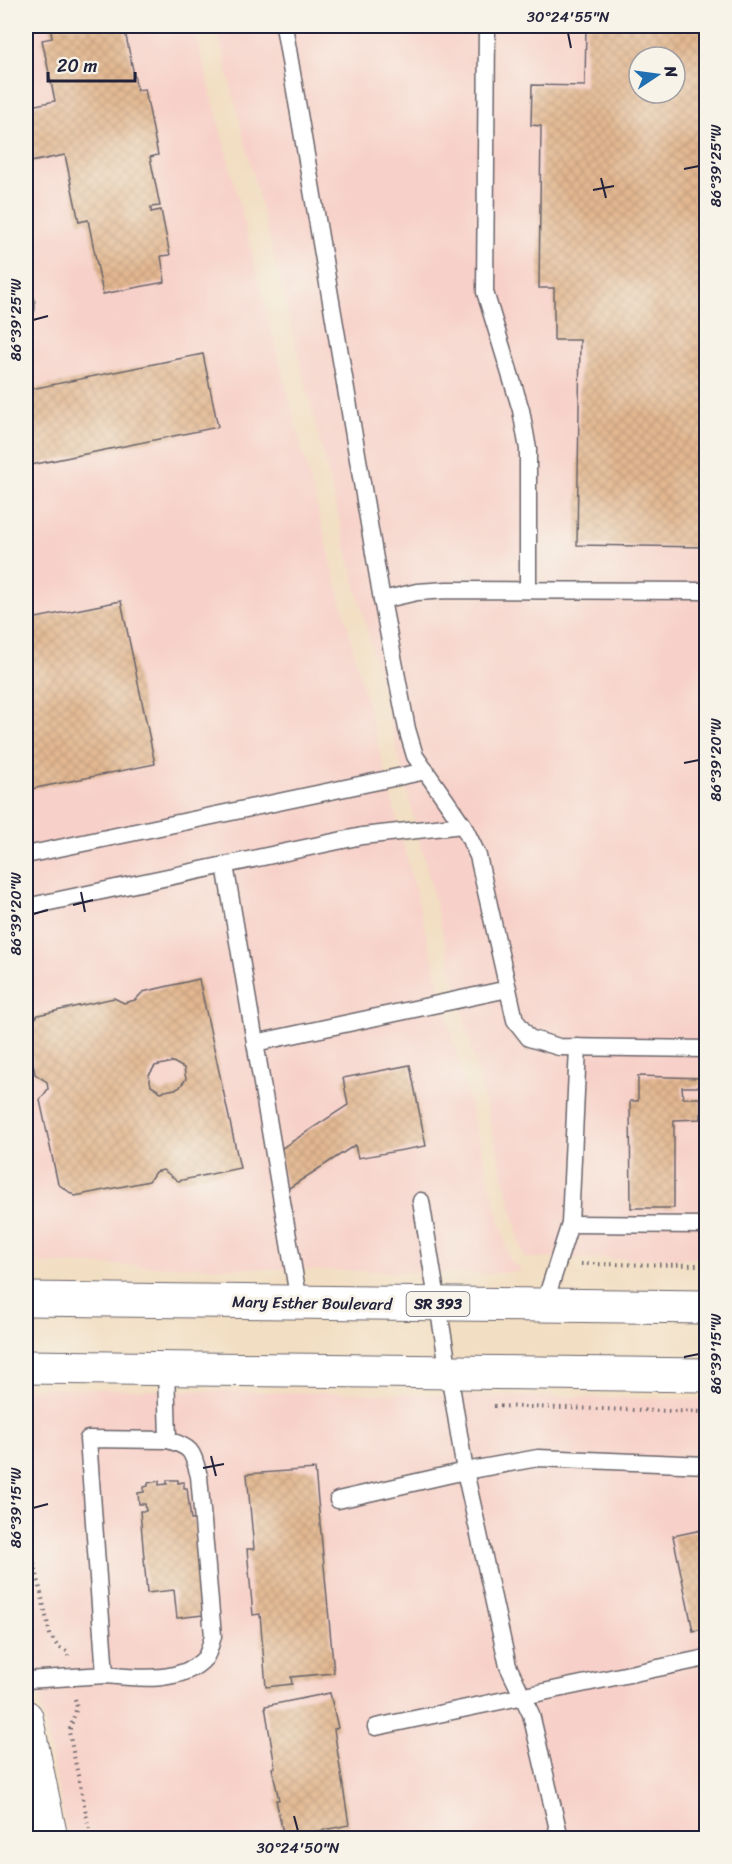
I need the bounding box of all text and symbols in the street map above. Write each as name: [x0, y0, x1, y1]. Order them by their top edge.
text: 30°24'55"N: [527, 4, 610, 30]
scale bar: [48, 45, 135, 83]
north arrow: [627, 45, 687, 105]
text: 20 m: [57, 50, 97, 82]
text: N: [656, 62, 687, 81]
text: 86°39'25"W: [703, 124, 729, 207]
text: 86°39'25"W: [3, 278, 29, 361]
text: 86°39'20"W: [703, 718, 729, 801]
text: 86°39'20"W: [3, 872, 29, 955]
street label: Mary Esther Boulevard: [232, 1287, 394, 1319]
road number: SR 393: [406, 1292, 470, 1316]
text: 86°39'15"W: [703, 1313, 729, 1394]
text: 86°39'15"W: [3, 1467, 29, 1548]
text: 30°24'50"N: [256, 1835, 340, 1861]

